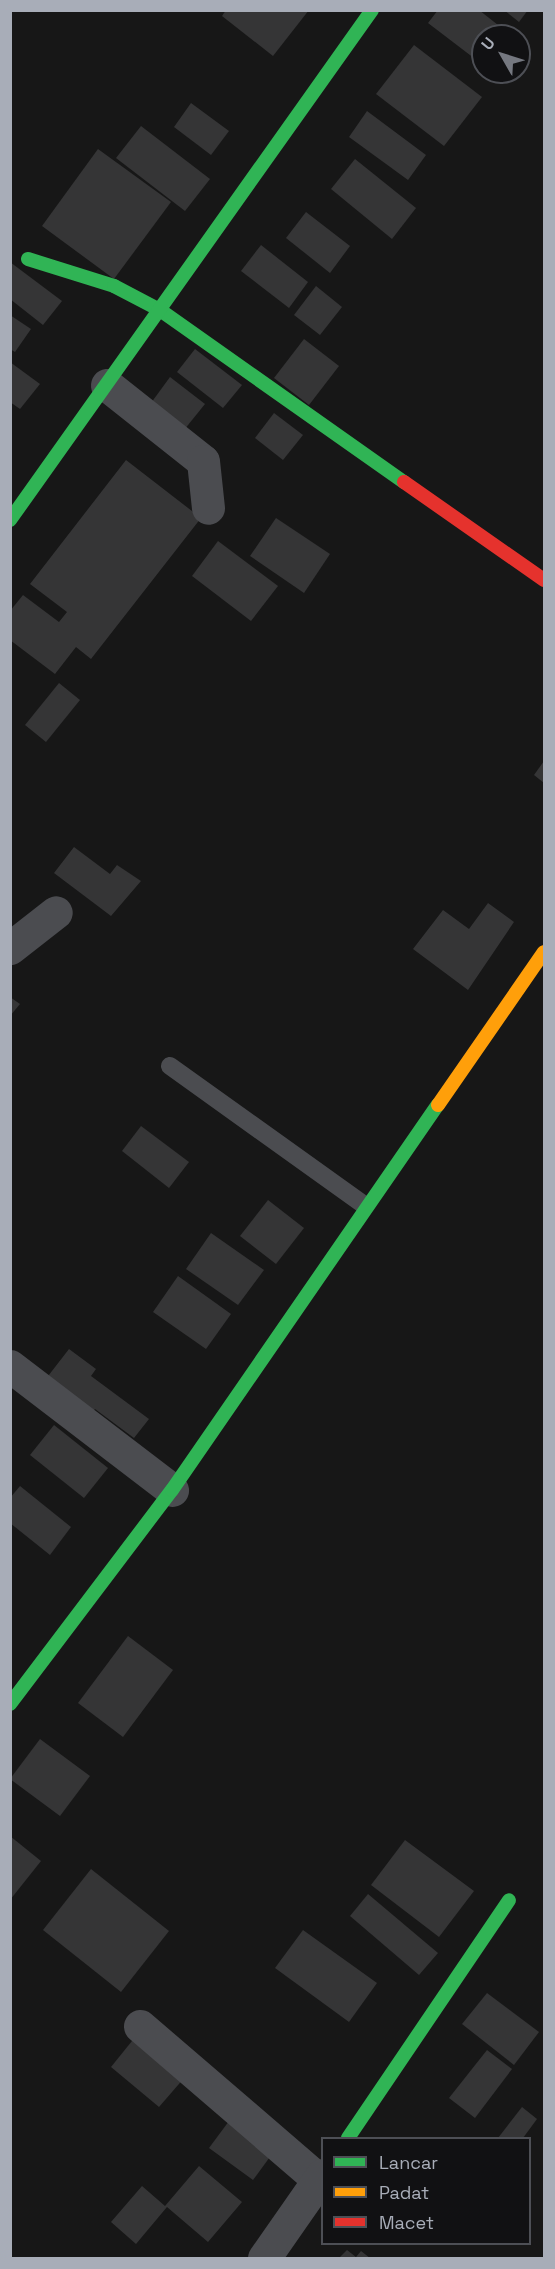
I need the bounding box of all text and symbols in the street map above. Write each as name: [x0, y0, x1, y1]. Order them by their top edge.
north arrow: [471, 24, 531, 84]
text: U: [477, 33, 500, 54]
legend: [321, 2137, 531, 2245]
text: Lancar: [379, 2151, 438, 2174]
text: Padat: [379, 2181, 429, 2204]
text: Macet: [379, 2211, 434, 2234]

